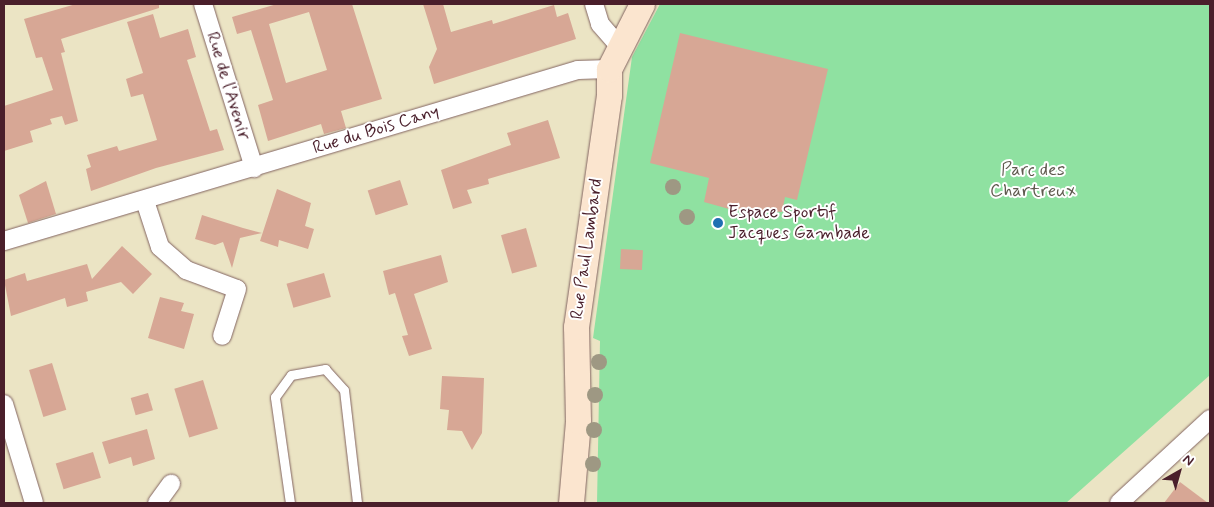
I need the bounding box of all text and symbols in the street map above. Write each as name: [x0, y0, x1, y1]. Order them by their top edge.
street label: Rue de l'Avenir: [201, 29, 255, 143]
street label: Rue du Bois Cany: [311, 101, 441, 159]
park label: Parc des Chartreux: [990, 160, 1076, 202]
street label: Rue Paul Lambard: [567, 179, 607, 319]
place label: Espace Sportif Jacques Gambade: [728, 202, 867, 244]
marker: Espace Sportif Jacques Gambade: [712, 217, 724, 229]
north arrow: [1154, 447, 1204, 497]
text: N: [1179, 450, 1197, 470]

